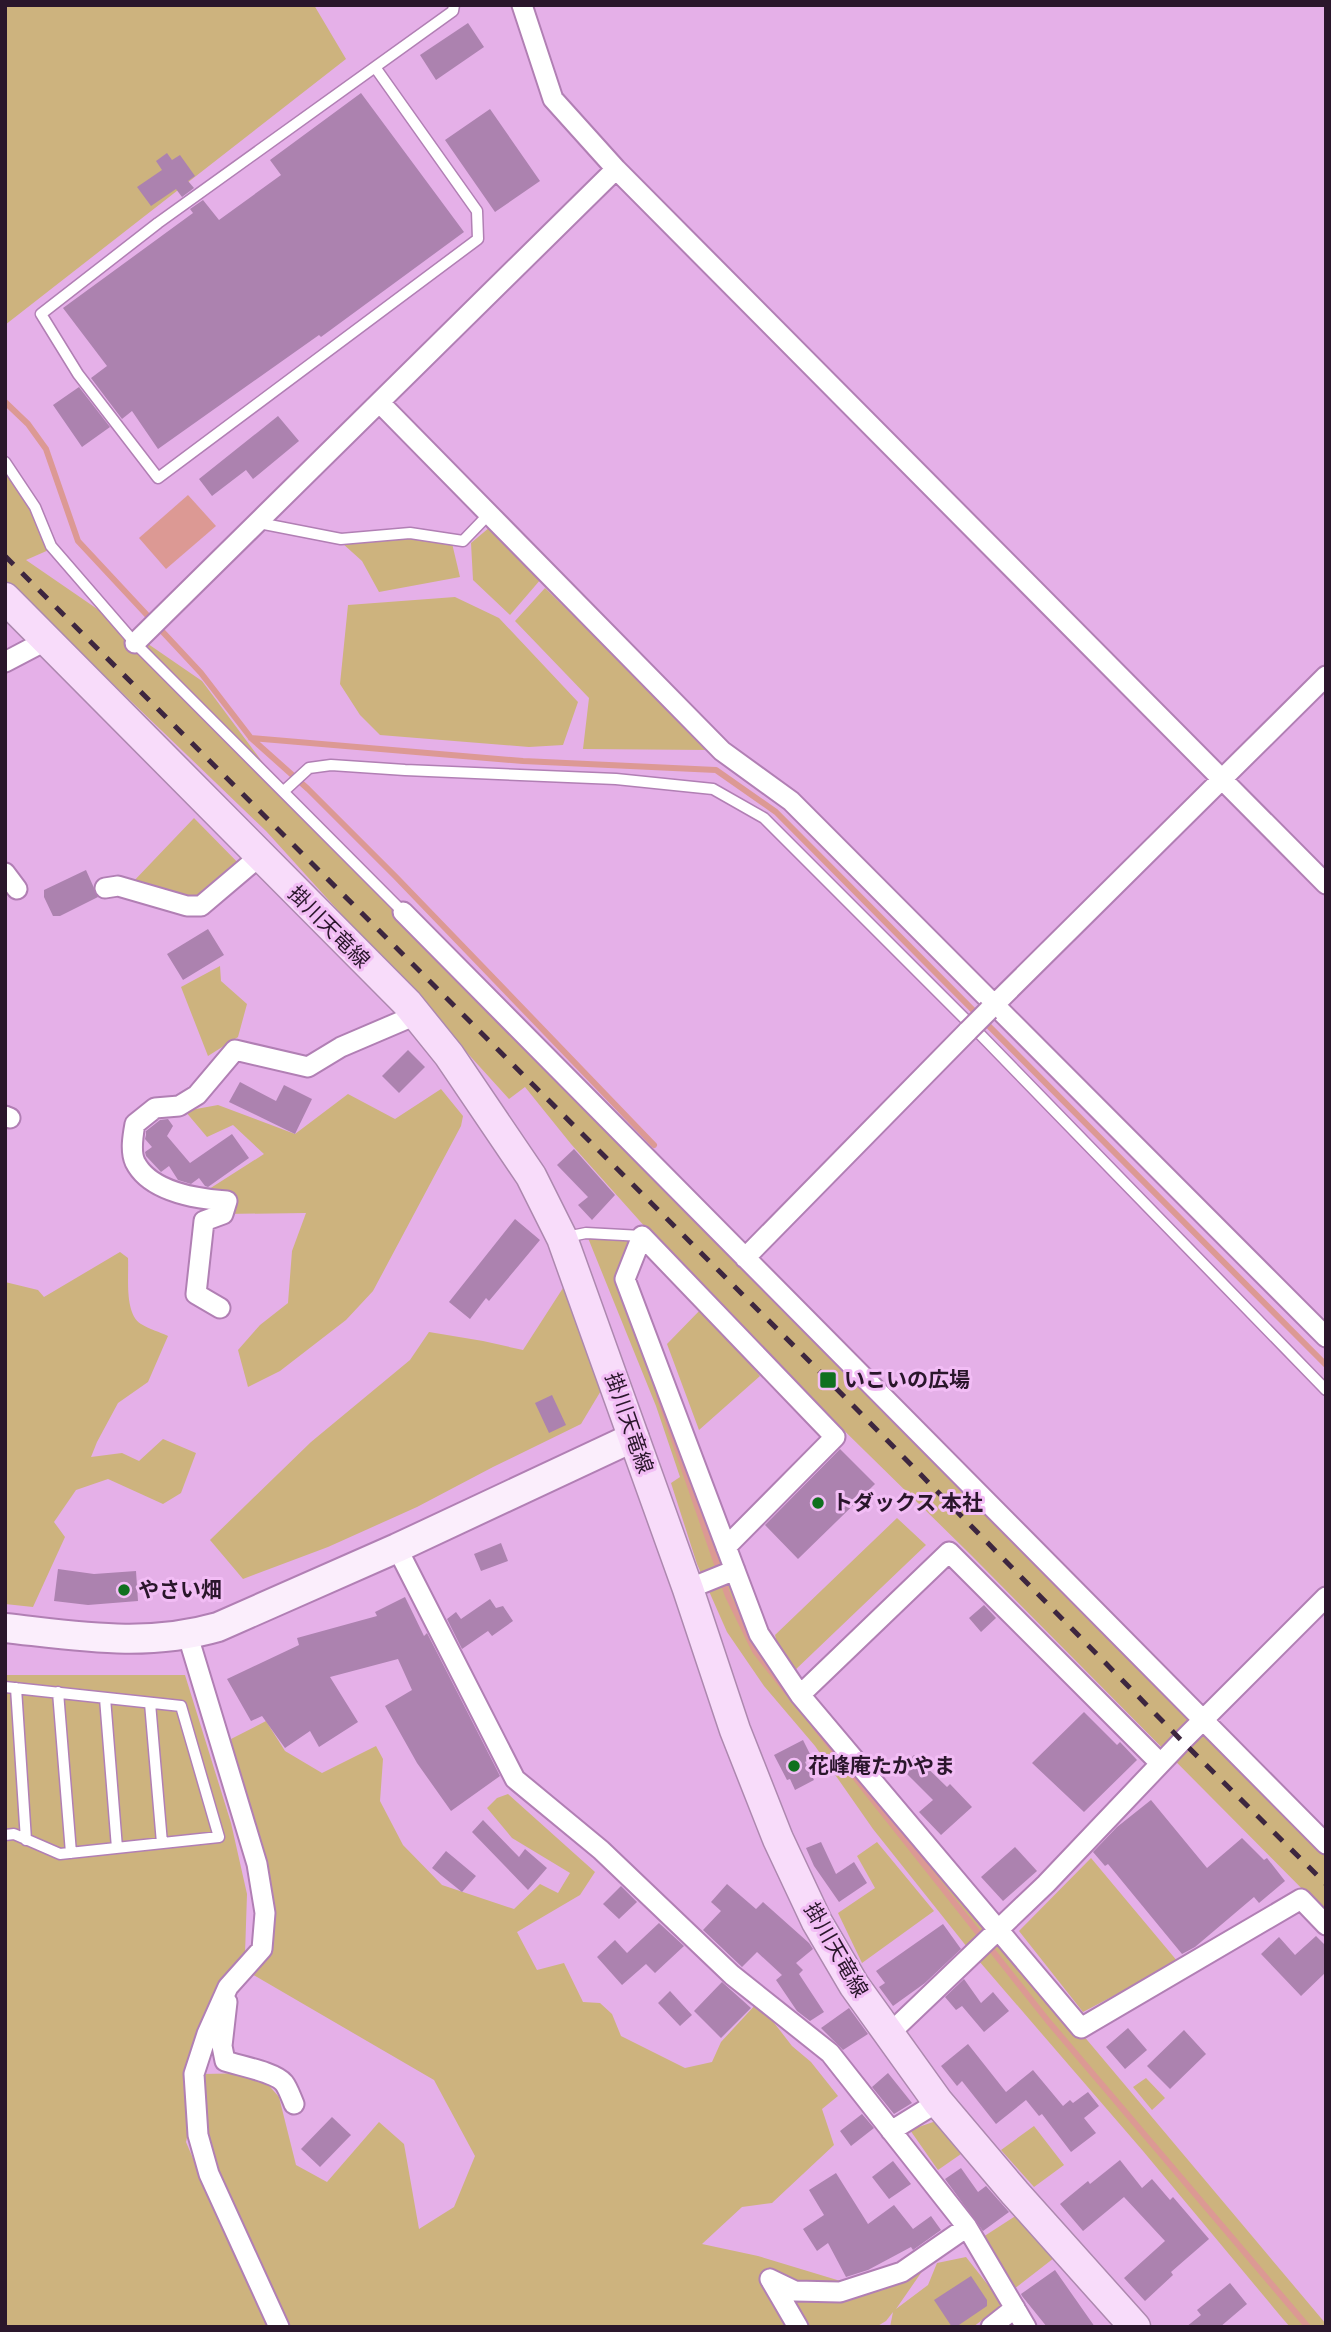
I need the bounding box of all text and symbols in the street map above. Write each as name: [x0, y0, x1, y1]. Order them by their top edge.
street label: 掛川天竜線: [283, 881, 375, 973]
place label: いこいの広場: [844, 1367, 970, 1393]
street label: 掛川天竜線: [600, 1369, 658, 1477]
marker: いこいの広場: [818, 1370, 838, 1390]
place label: トダックス 本社: [832, 1490, 983, 1516]
marker: トダックス 本社: [810, 1495, 826, 1511]
place label: やさい畑: [138, 1577, 222, 1603]
marker: やさい畑: [116, 1582, 132, 1598]
place label: 花峰庵たかやま: [808, 1753, 955, 1779]
marker: 花峰庵たかやま: [786, 1758, 802, 1774]
street label: 掛川天竜線: [798, 1898, 874, 2002]

